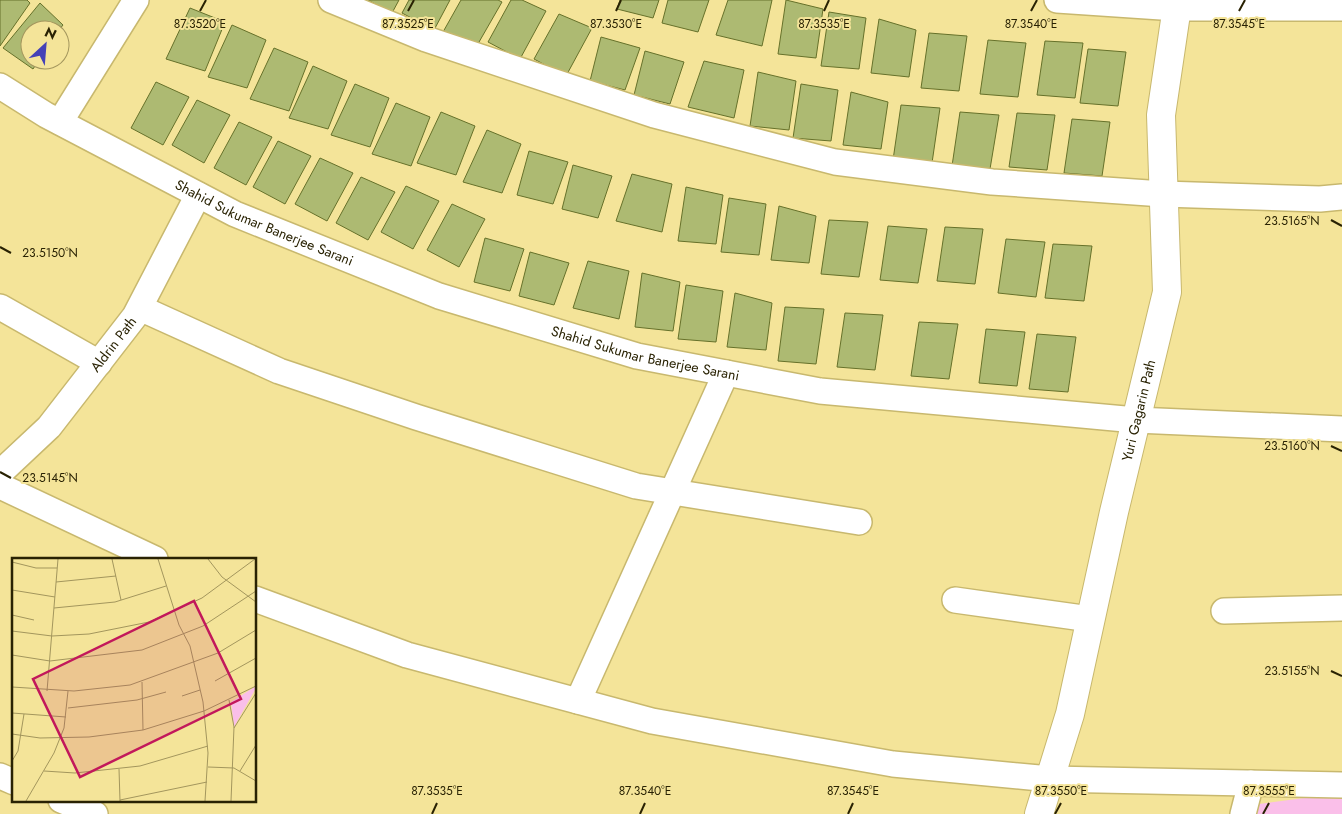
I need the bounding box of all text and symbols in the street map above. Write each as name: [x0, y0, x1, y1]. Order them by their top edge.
text: 87.3520°E: [174, 15, 226, 33]
text: 87.3525°E: [382, 15, 434, 33]
text: 87.3530°E: [590, 15, 642, 33]
text: 87.3535°E: [798, 15, 850, 33]
text: 87.3540°E: [1005, 15, 1057, 33]
text: 87.3545°E: [1213, 15, 1265, 33]
north arrow: [20, 20, 70, 70]
text: N: [41, 22, 60, 45]
street label: Shahid Sukumar Banerjee Sarani: [172, 174, 356, 271]
text: 23.5165°N: [1264, 212, 1320, 230]
text: 23.5150°N: [22, 244, 78, 262]
street label: Aldrin Path: [85, 312, 141, 376]
street label: Shahid Sukumar Banerjee Sarani: [549, 321, 741, 385]
street label: Yuri Gagarin Path: [1117, 358, 1160, 463]
text: 23.5160°N: [1264, 437, 1320, 455]
text: 23.5145°N: [22, 469, 78, 487]
inset map: [12, 558, 256, 802]
text: 23.5155°N: [1264, 662, 1320, 680]
text: 87.3535°E: [411, 782, 463, 800]
text: 87.3540°E: [619, 782, 671, 800]
text: 87.3545°E: [827, 782, 879, 800]
text: 87.3550°E: [1035, 782, 1087, 800]
text: 87.3555°E: [1243, 782, 1295, 800]

